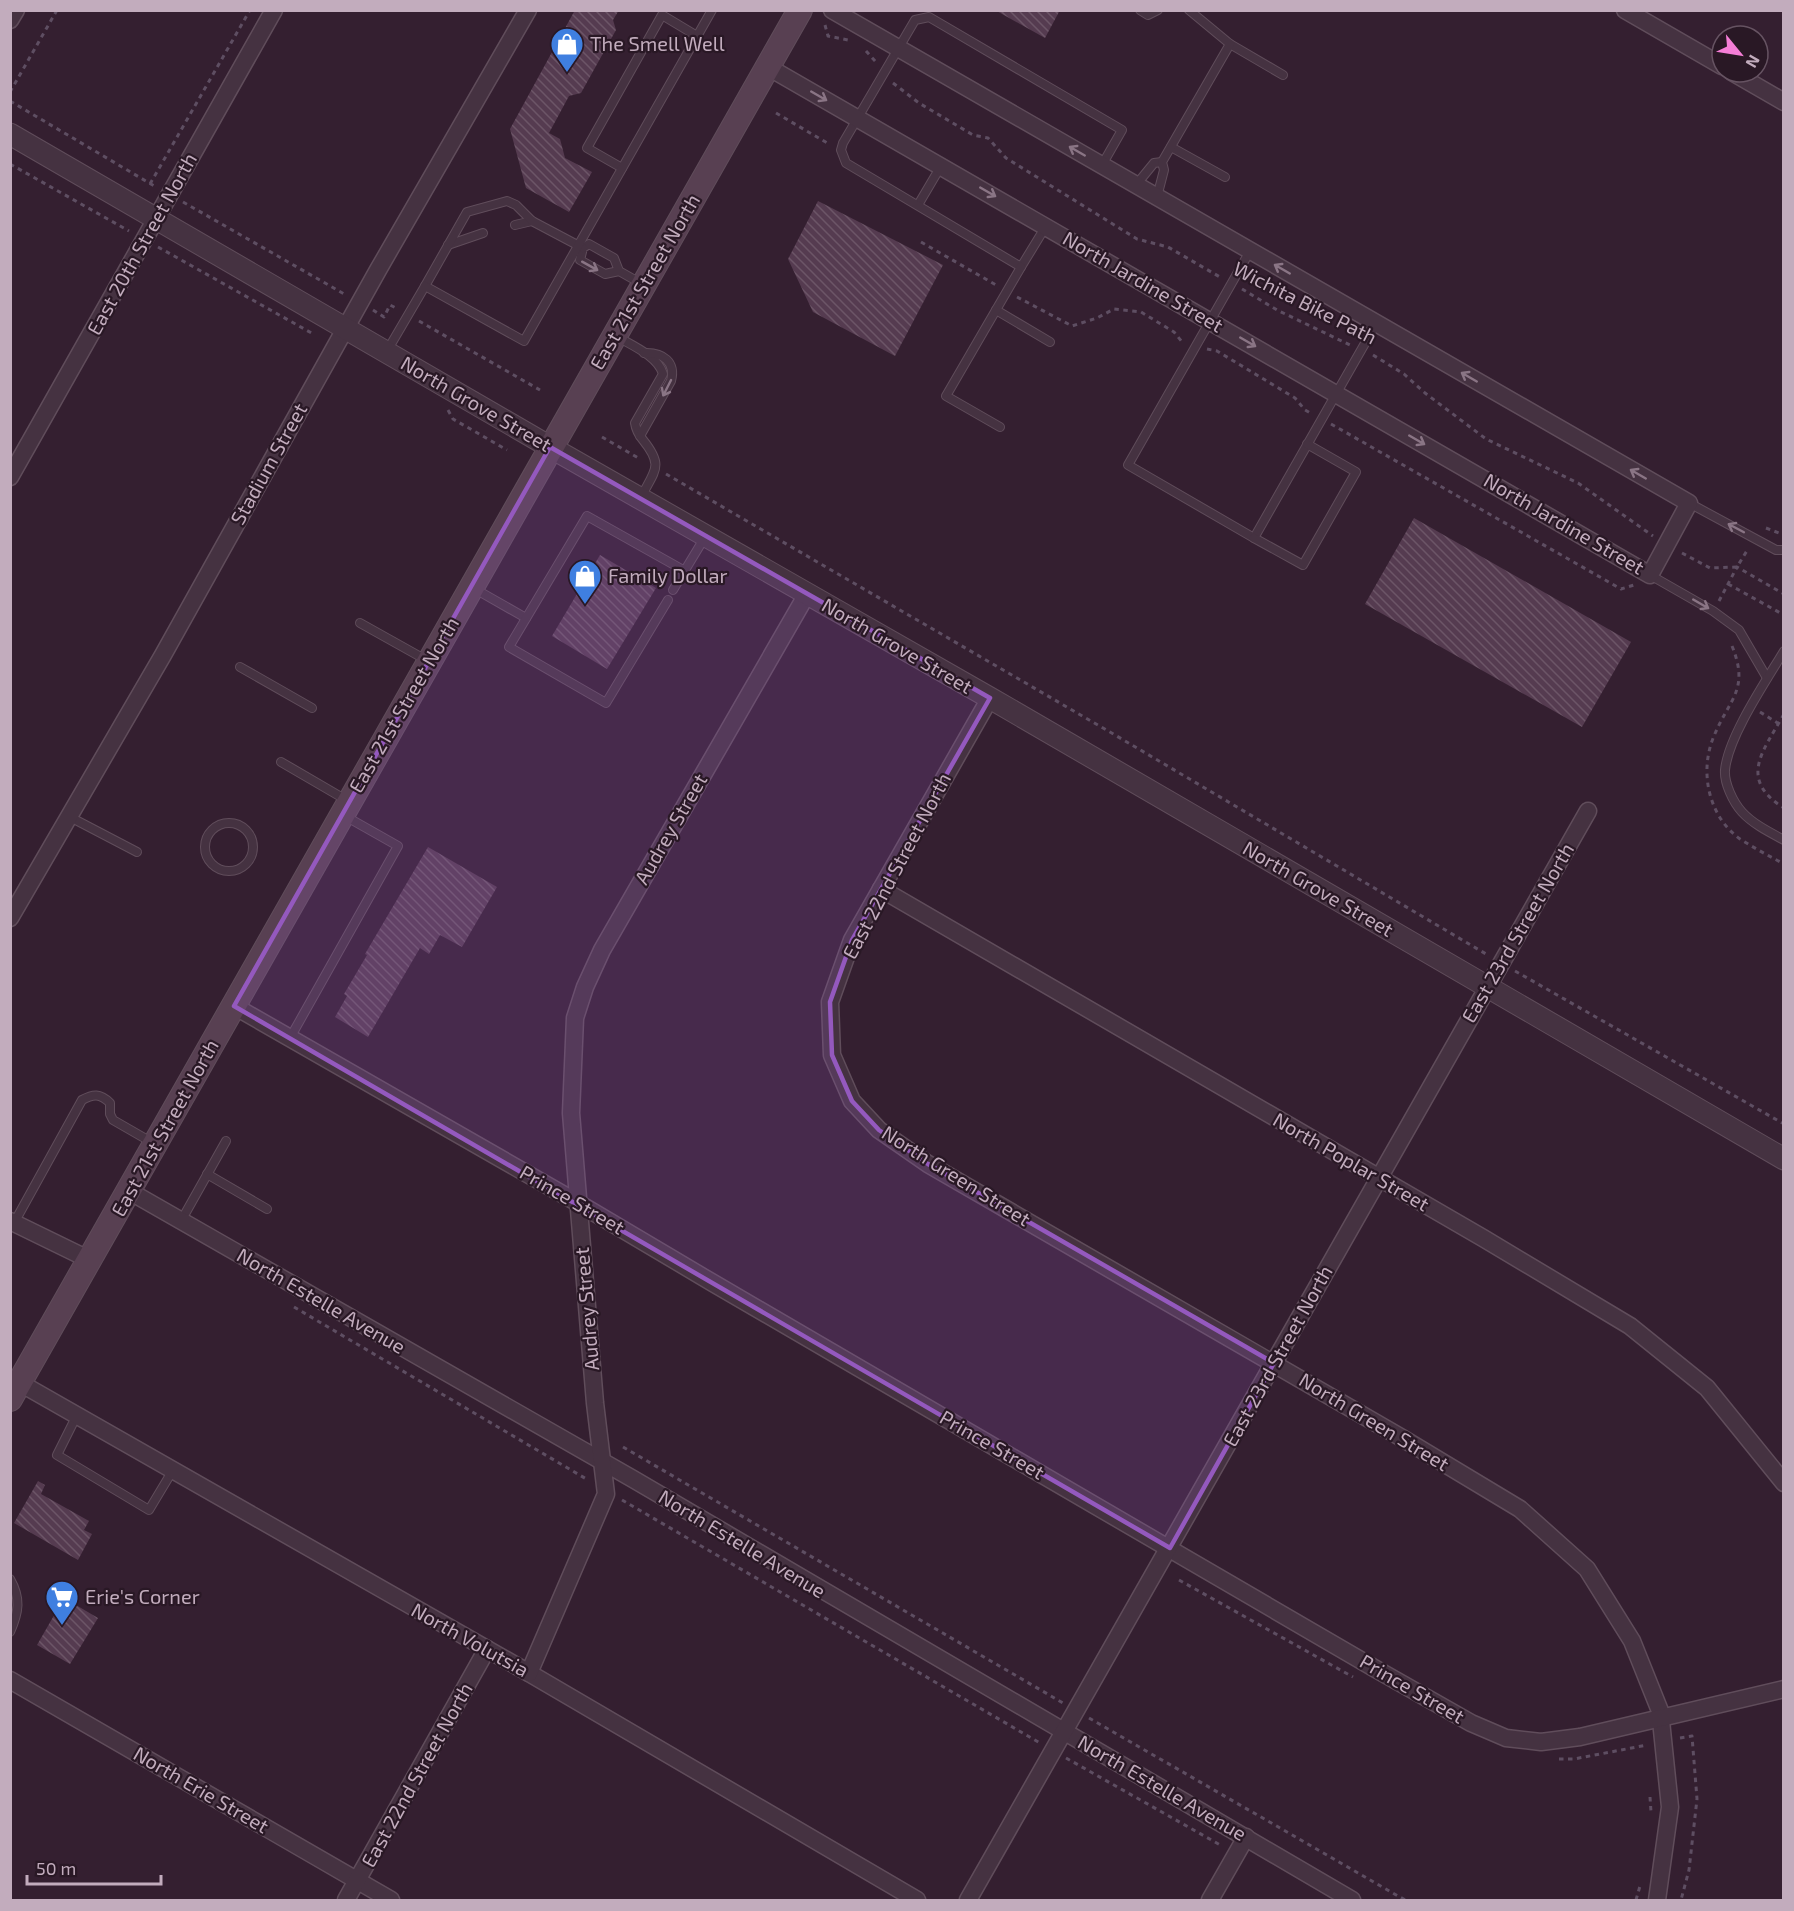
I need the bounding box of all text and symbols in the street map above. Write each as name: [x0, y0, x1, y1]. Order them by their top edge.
north arrow: [1710, 24, 1770, 84]
shop icon: The Smell Well: [549, 26, 585, 73]
place label: The Smell Well: [590, 31, 725, 55]
text: N: [1742, 52, 1765, 72]
one-way arrow: [810, 90, 827, 102]
one-way arrow: [1068, 144, 1085, 156]
street label: East 20th Street North: [81, 148, 201, 339]
one-way arrow: [979, 187, 996, 199]
street label: East 21st Street North: [584, 189, 704, 374]
street label: North Jardine Street: [1059, 225, 1228, 337]
street label: Wichita Bike Path: [1230, 256, 1381, 349]
one-way arrow: [581, 260, 598, 272]
one-way arrow: [1274, 263, 1291, 275]
one-way arrow: [1239, 337, 1256, 349]
street label: North Grove Street: [397, 350, 556, 456]
one-way arrow: [1461, 370, 1478, 382]
one-way arrow: [661, 378, 672, 396]
street label: Stadium Street: [225, 398, 312, 528]
one-way arrow: [1408, 434, 1425, 446]
street label: North Jardine Street: [1480, 467, 1649, 579]
one-way arrow: [1630, 467, 1647, 479]
one-way arrow: [1728, 522, 1745, 534]
shop icon: Family Dollar: [567, 558, 603, 605]
place label: Family Dollar: [608, 563, 727, 587]
street label: North Grove Street: [818, 592, 977, 698]
one-way arrow: [1692, 598, 1709, 610]
street label: East 21st Street North: [343, 612, 463, 797]
street label: East 22nd Street North: [837, 768, 955, 963]
street label: Audrey Street: [629, 769, 712, 888]
street label: North Grove Street: [1239, 835, 1398, 941]
street label: East 23rd Street North: [1456, 838, 1578, 1027]
street label: East 21st Street North: [105, 1035, 223, 1220]
street label: North Poplar Street: [1269, 1107, 1434, 1216]
street label: North Green Street: [878, 1120, 1036, 1231]
street label: Prince Street: [516, 1160, 629, 1239]
street label: North Estelle Avenue: [233, 1242, 410, 1358]
street label: Audrey Street: [569, 1246, 603, 1372]
street label: East 23rd Street North: [1217, 1261, 1337, 1450]
street label: North Green Street: [1295, 1367, 1454, 1476]
street label: Prince Street: [936, 1405, 1049, 1484]
street label: North Estelle Avenue: [655, 1484, 830, 1602]
supermarket icon: Erie's Corner: [44, 1579, 80, 1626]
place label: Erie's Corner: [85, 1584, 200, 1608]
street label: North Volutsia: [408, 1597, 533, 1681]
street label: Prince Street: [1356, 1649, 1469, 1728]
street label: East 22nd Street North: [355, 1678, 477, 1871]
street label: North Estelle Avenue: [1074, 1729, 1251, 1845]
street label: North Erie Street: [130, 1741, 274, 1838]
scale bar: [27, 1848, 160, 1886]
text: 50 m: [36, 1857, 76, 1879]

